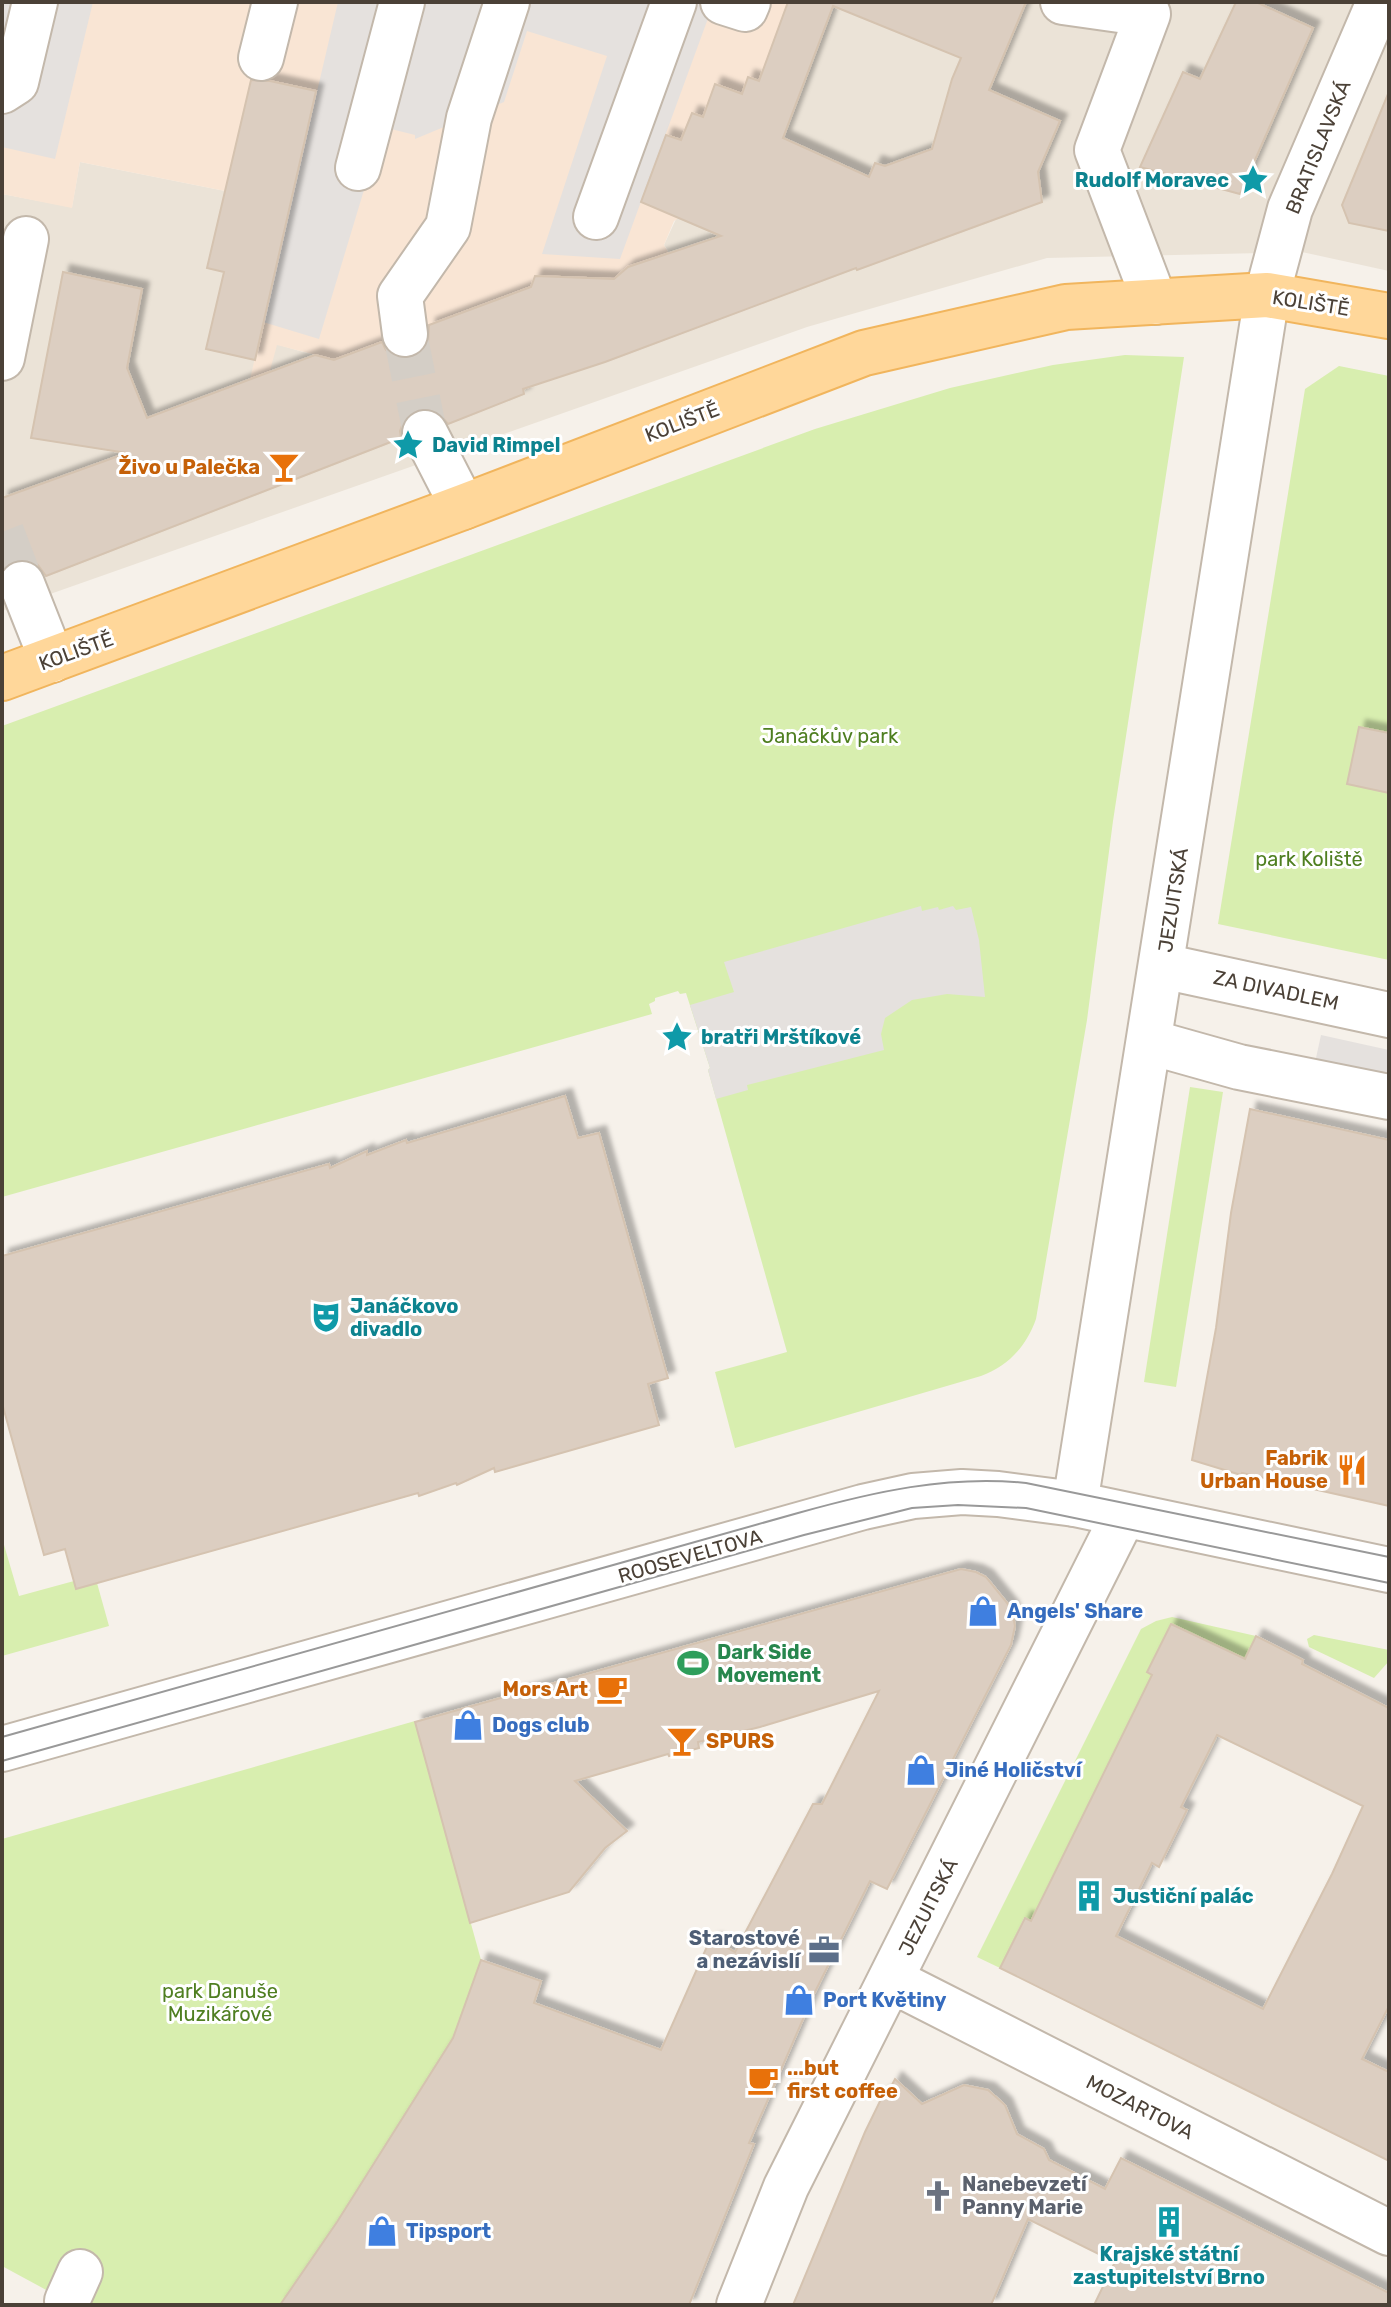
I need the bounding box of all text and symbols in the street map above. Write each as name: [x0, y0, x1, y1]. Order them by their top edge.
street label: BRATISLAVSKÁ: [1280, 77, 1356, 217]
place icon: Rudolf Moravec: [1236, 163, 1270, 197]
place label: Rudolf Moravec: [1075, 168, 1229, 192]
street label: KOLIŠTĚ: [1271, 285, 1351, 321]
street label: KOLIŠTĚ: [642, 397, 722, 447]
place icon: David Rimpel: [391, 428, 425, 462]
place label: David Rimpel: [432, 433, 560, 457]
bar icon: Živo u Palečka: [267, 450, 301, 484]
place label: Živo u Palečka: [118, 455, 260, 479]
street label: KOLIŠTĚ: [35, 626, 117, 676]
park label: Janáčkův park: [762, 724, 899, 748]
street label: JEZUITSKÁ: [1153, 846, 1193, 954]
park label: park Koliště: [1255, 847, 1363, 871]
street label: ZA DIVADLEM: [1211, 965, 1341, 1015]
place icon: bratři Mrštíkové: [660, 1020, 694, 1054]
place label: bratři Mrštíkové: [701, 1025, 861, 1049]
place label: Janáčkovo divadlo: [350, 1294, 458, 1341]
theatre icon: Janáčkovo divadlo: [309, 1300, 343, 1334]
place label: Fabrik Urban House: [1200, 1446, 1328, 1493]
restaurant icon: Fabrik Urban House: [1335, 1453, 1369, 1487]
street label: ROOSEVELTOVA: [615, 1524, 765, 1588]
shop icon: Angels' Share: [966, 1594, 1000, 1628]
place label: Angels' Share: [1007, 1599, 1143, 1623]
place label: Dark Side Movement: [717, 1640, 821, 1687]
sports icon: Dark Side Movement: [676, 1646, 710, 1680]
cafe icon: Mors Art: [595, 1672, 629, 1706]
place label: Mors Art: [503, 1677, 588, 1701]
shop icon: Dogs club: [451, 1708, 485, 1742]
place label: Dogs club: [492, 1713, 590, 1737]
bar icon: SPURS: [665, 1724, 699, 1758]
place label: SPURS: [706, 1729, 774, 1753]
shop icon: Jiné Holičství: [904, 1753, 938, 1787]
place label: Jiné Holičství: [945, 1758, 1083, 1782]
street label: JEZUITSKÁ: [893, 1854, 963, 1960]
building icon: Justiční palác: [1072, 1879, 1106, 1913]
place label: Justiční palác: [1113, 1884, 1254, 1908]
place label: Starostové a nezávislí: [689, 1926, 801, 1973]
office icon: Starostové a nezávislí: [807, 1933, 841, 1967]
park label: park Danuše Muzikářové: [162, 1979, 278, 2026]
shop icon: Port Květiny: [782, 1983, 816, 2017]
place label: Port Květiny: [823, 1988, 946, 2012]
place label: ...but first coffee: [787, 2056, 898, 2103]
cafe icon: ...but first coffee: [746, 2063, 780, 2097]
street label: MOZARTOVA: [1082, 2070, 1198, 2144]
place label: Nanebevzetí Panny Marie: [962, 2172, 1088, 2219]
church icon: Nanebevzetí Panny Marie: [921, 2179, 955, 2213]
building icon: Krajské státní zastupitelství Brno: [1152, 2205, 1186, 2239]
shop icon: Tipsport: [365, 2214, 399, 2248]
place label: Tipsport: [406, 2219, 491, 2243]
place label: Krajské státní zastupitelství Brno: [1073, 2242, 1265, 2289]

